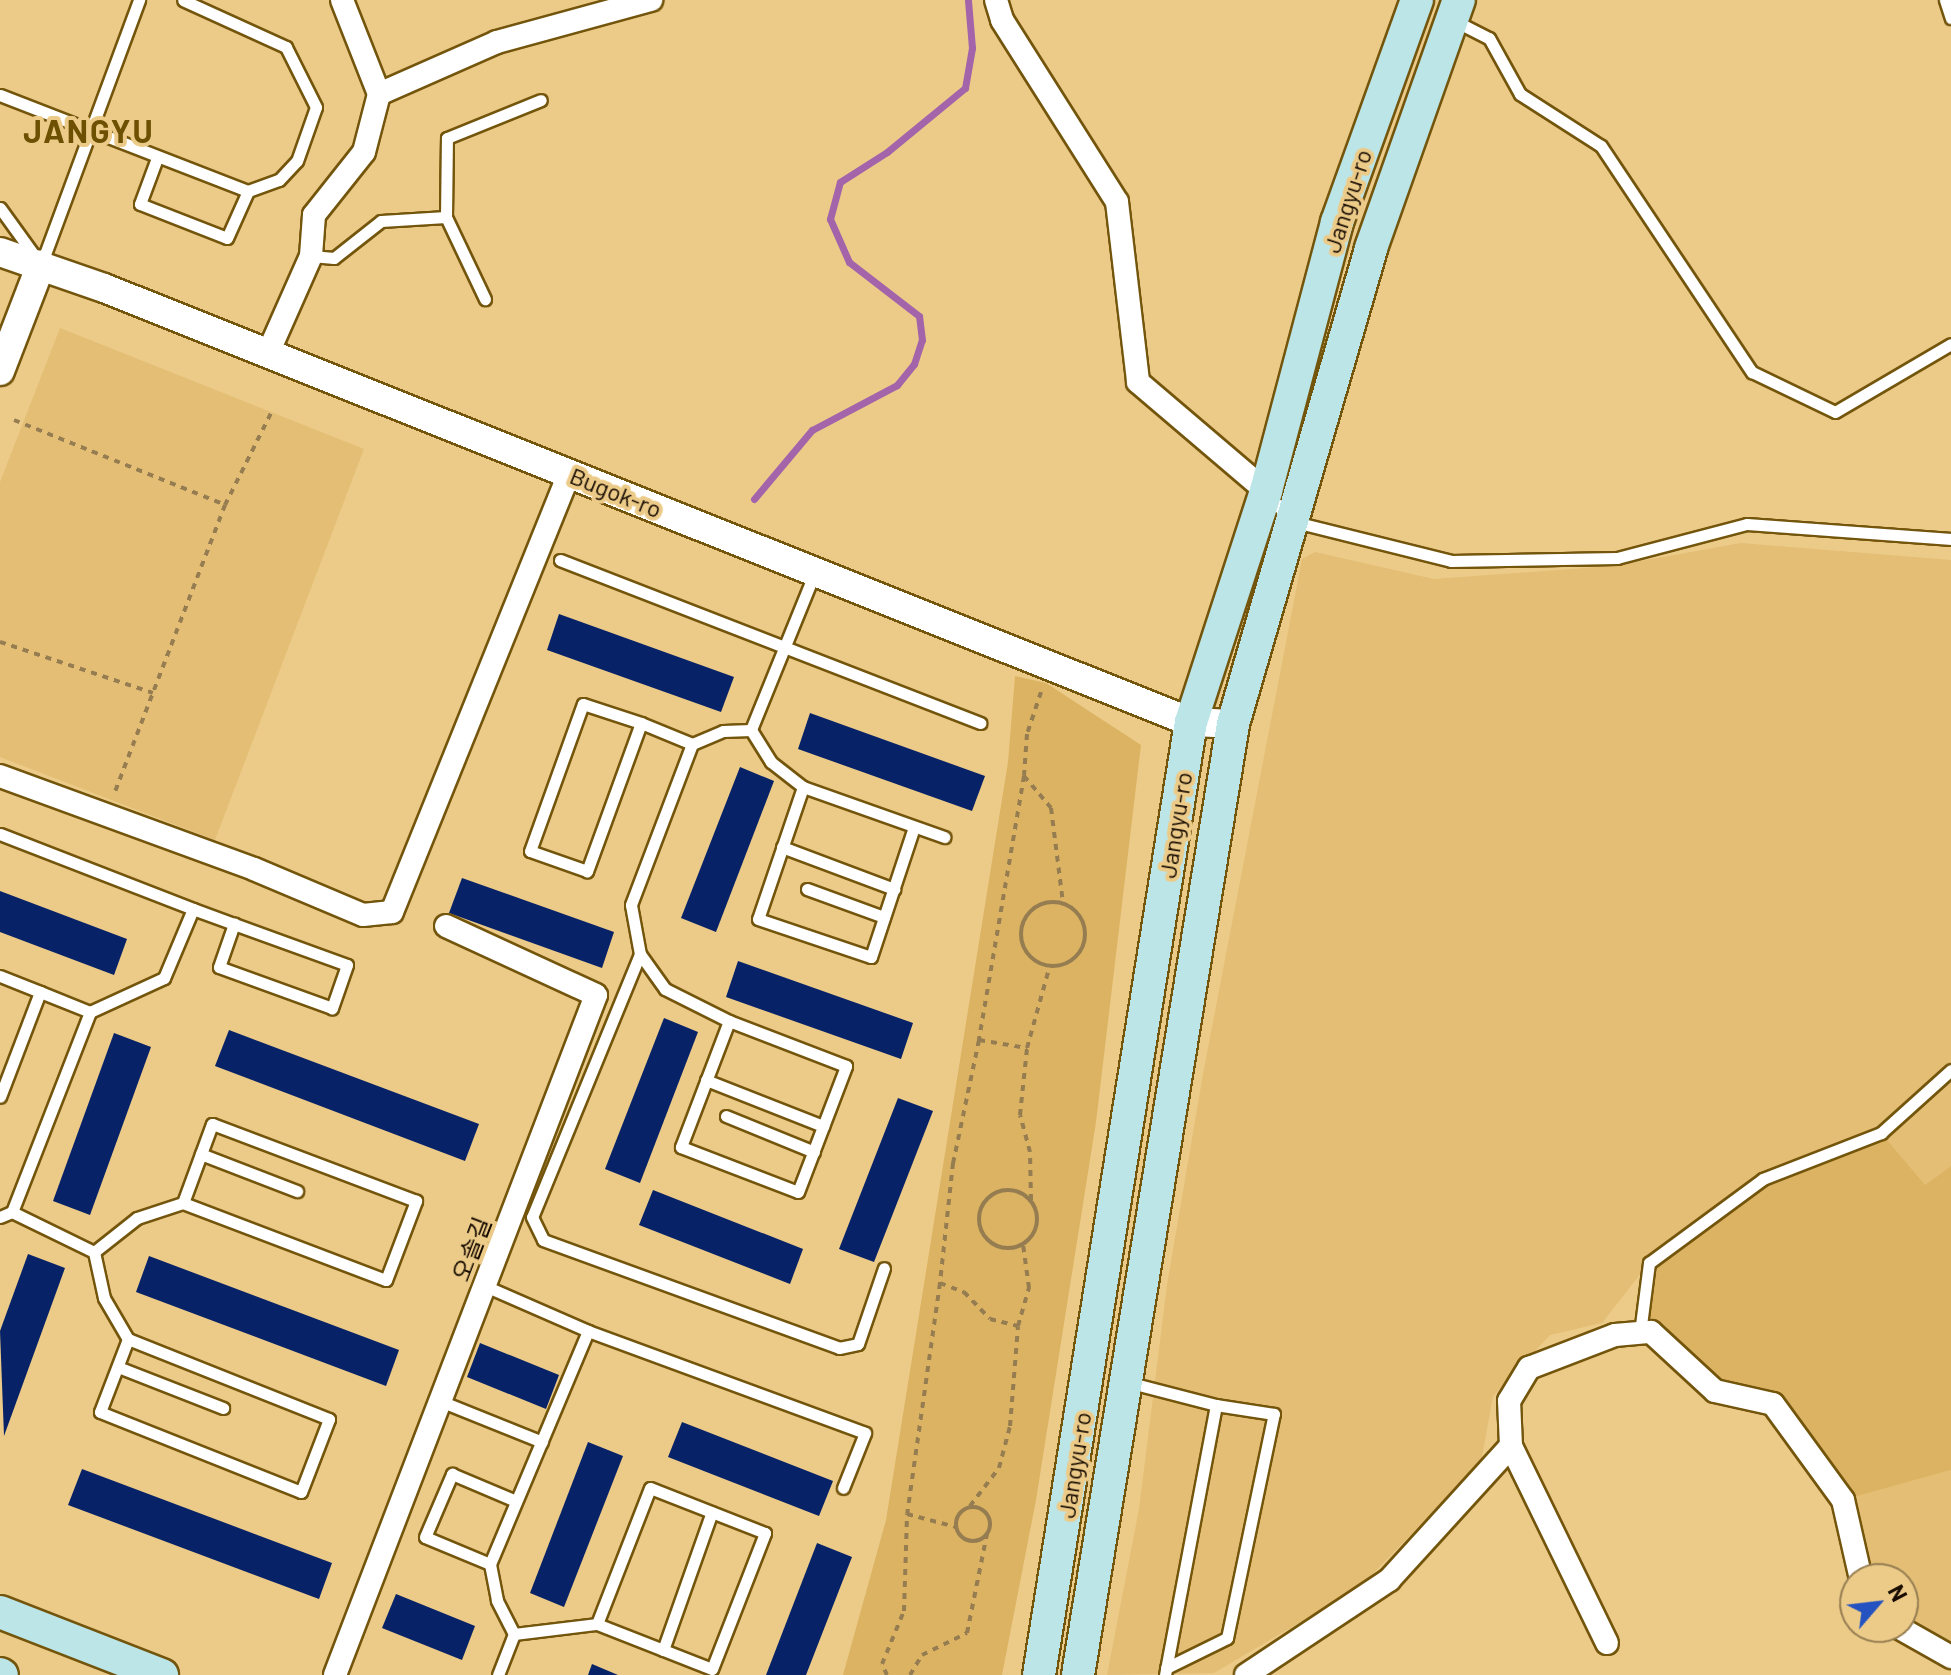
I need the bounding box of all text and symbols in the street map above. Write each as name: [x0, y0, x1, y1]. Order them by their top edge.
district label: JANGYU: [23, 111, 155, 149]
street label: Jangyu-ro: [1317, 146, 1377, 256]
street label: Bugok-ro: [566, 461, 666, 523]
street label: Jangyu-ro: [1152, 770, 1198, 880]
street label: 오솔길: [446, 1213, 496, 1285]
street label: Jangyu-ro: [1051, 1410, 1097, 1520]
north arrow: [1839, 1563, 1919, 1643]
text: N: [1884, 1580, 1913, 1605]

